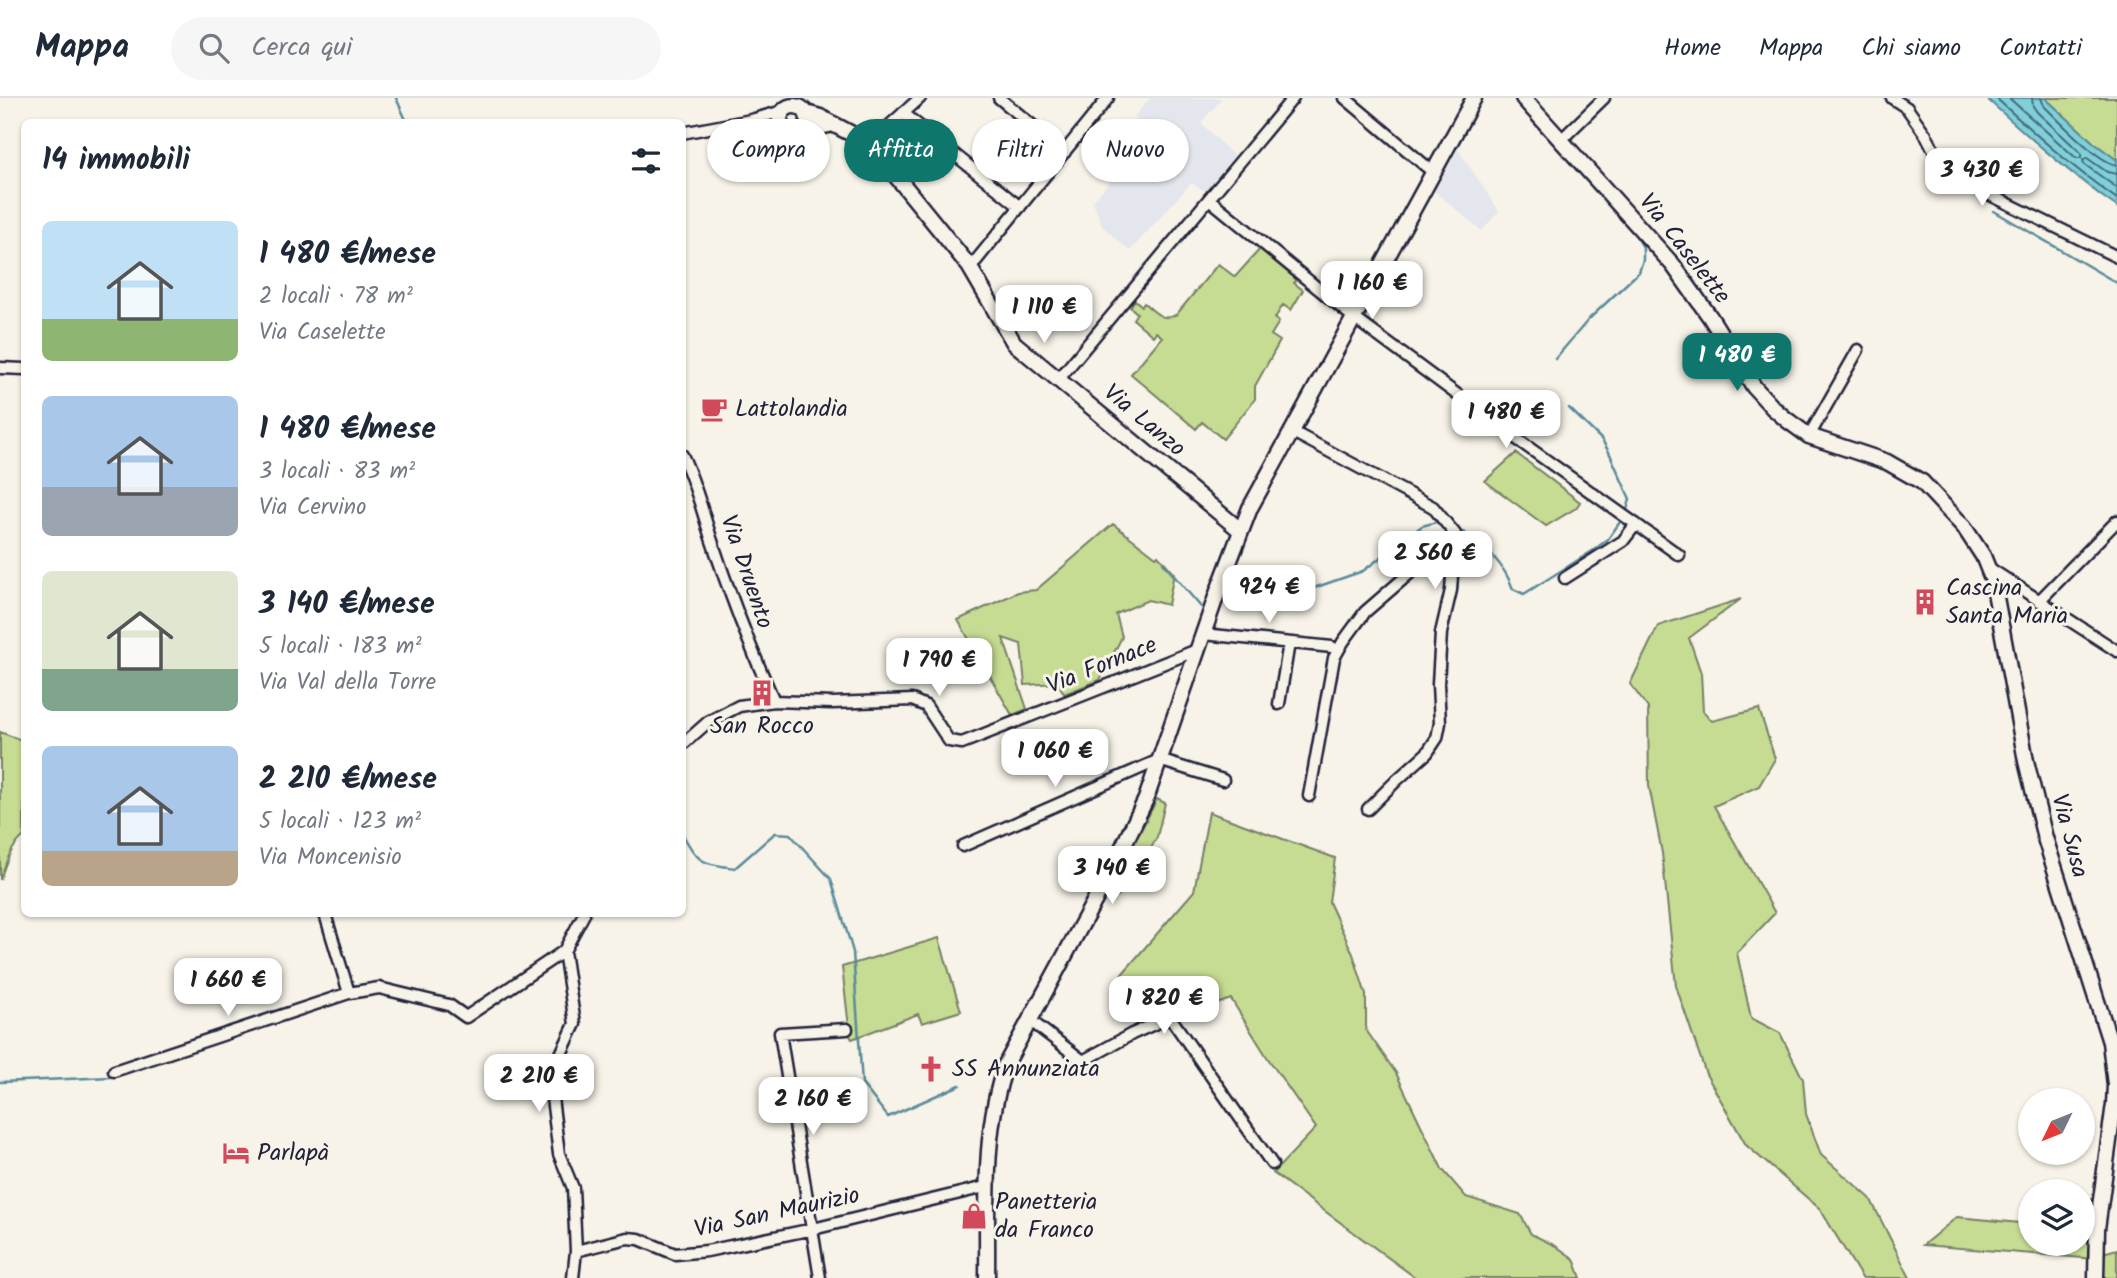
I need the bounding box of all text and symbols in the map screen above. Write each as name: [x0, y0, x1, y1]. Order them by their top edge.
search box: [171, 17, 661, 80]
text: Mappa: [35, 22, 129, 75]
text: Cerca qui: [251, 27, 352, 69]
icon: search: [195, 29, 233, 67]
text: Home: [1664, 29, 1721, 68]
text: Mappa: [1759, 29, 1823, 68]
text: Chi siamo: [1861, 29, 1961, 68]
text: Contatti: [1999, 29, 2082, 68]
chip: Compra: [707, 119, 830, 182]
chip: Affitta: [844, 119, 958, 182]
chip: Filtri: [972, 119, 1067, 182]
chip: Nuovo: [1081, 119, 1189, 182]
text: 14 immobili: [42, 137, 190, 185]
icon: filters: [627, 142, 665, 180]
pin: 3 430 €: [1917, 148, 2047, 208]
text: 3 430 €: [1941, 153, 2023, 189]
street label: Via Caselette: [1628, 185, 1740, 313]
text: 1 480 €/mese: [259, 231, 436, 279]
icon: home: [98, 249, 182, 333]
pin: 1 160 €: [1307, 262, 1437, 321]
text: 1 160 €: [1337, 266, 1407, 302]
text: 2 locali · 78 m²: [259, 279, 413, 315]
pin: 1 110 €: [979, 286, 1109, 345]
text: 1 110 €: [1012, 290, 1076, 326]
text: Via Caselette: [259, 315, 386, 351]
pin: 1 480 €: [1672, 334, 1802, 393]
text: 1 480 €: [1698, 338, 1776, 374]
street label: Via Lanzo: [1094, 375, 1194, 467]
place label: Lattolandia: [735, 390, 848, 429]
pin: 1 480 €: [1441, 390, 1571, 450]
cafe icon: Lattolandia: [699, 394, 729, 424]
text: 1 480 €: [1467, 395, 1545, 431]
text: 1 480 €/mese: [259, 406, 436, 454]
icon: home: [98, 424, 182, 508]
text: 3 locali · 83 m²: [259, 454, 415, 490]
text: Via Cervino: [259, 490, 366, 526]
street label: Via Druento: [708, 510, 784, 634]
pin: 2 560 €: [1370, 532, 1500, 591]
text: 2 560 €: [1394, 536, 1476, 572]
pin: 924 €: [1220, 566, 1318, 625]
place label: Cascina Santa Maria: [1946, 569, 2068, 636]
text: 924 €: [1238, 570, 1300, 606]
text: 3 140 €/mese: [259, 581, 435, 629]
building icon: Cascina Santa Maria: [1910, 587, 1940, 617]
icon: home: [98, 599, 182, 683]
street label: Via Fornace: [1041, 626, 1163, 706]
text: 5 locali · 183 m²: [259, 629, 421, 665]
pin: 1 790 €: [874, 638, 1004, 698]
text: 1 790 €: [902, 643, 976, 679]
text: Via Val della Torre: [259, 665, 436, 701]
building icon: San Rocco: [747, 678, 777, 708]
place label: San Rocco: [710, 707, 814, 746]
pin: 1 060 €: [990, 730, 1120, 789]
text: 1 060 €: [1017, 734, 1093, 770]
text: 2 210 €/mese: [259, 756, 437, 804]
icon: home: [98, 774, 182, 858]
street label: Via Susa: [2039, 790, 2099, 882]
text: 5 locali · 123 m²: [259, 804, 421, 840]
text: Via Moncenisio: [259, 840, 402, 876]
pin: 3 140 €: [1047, 846, 1177, 906]
text: 3 140 €: [1074, 851, 1150, 887]
pin: 1 660 €: [163, 958, 293, 1018]
text: 1 660 €: [190, 963, 266, 999]
pin: 1 820 €: [1099, 976, 1229, 1036]
text: 1 820 €: [1125, 981, 1203, 1017]
place label: SS Annunziata: [952, 1050, 1100, 1089]
pin: 2 210 €: [474, 1054, 604, 1114]
church icon: SS Annunziata: [916, 1054, 946, 1084]
text: 2 210 €: [500, 1059, 578, 1095]
pin: 2 160 €: [748, 1077, 878, 1137]
text: 2 160 €: [775, 1082, 851, 1118]
north arrow: [2018, 1088, 2095, 1166]
map controls: [2018, 1088, 2095, 1256]
place label: Parlapà: [257, 1134, 329, 1173]
hotel icon: Parlapà: [221, 1138, 251, 1168]
street label: Via San Maurizio: [691, 1176, 863, 1250]
button: layers: [2018, 1179, 2095, 1256]
place label: Panetteria da Franco: [995, 1183, 1097, 1250]
shop icon: Panetteria da Franco: [959, 1201, 989, 1231]

